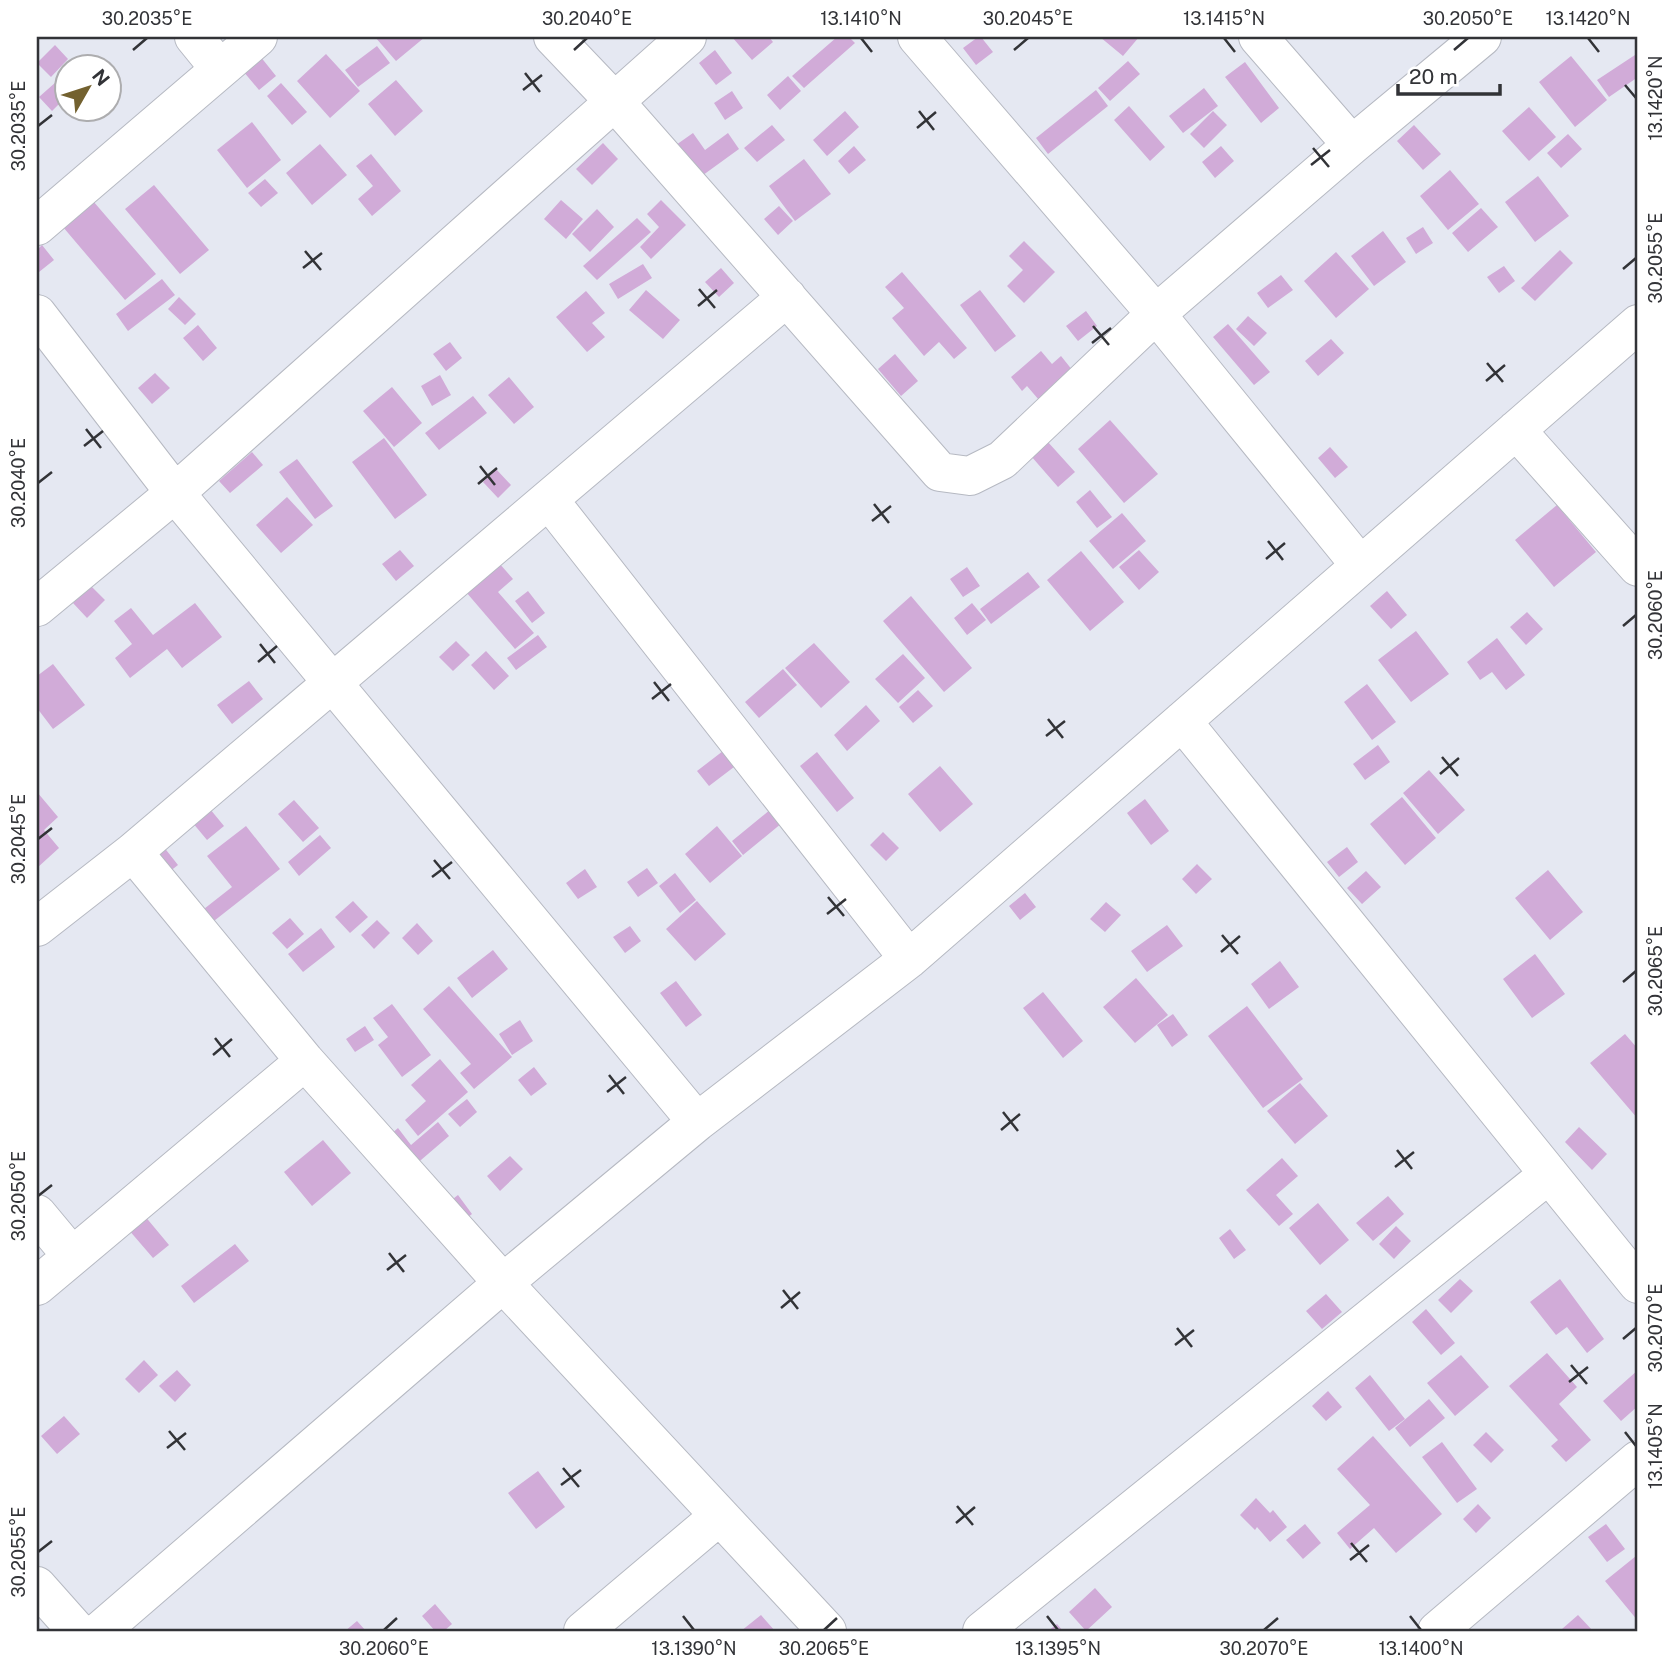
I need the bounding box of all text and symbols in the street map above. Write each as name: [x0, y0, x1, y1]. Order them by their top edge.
text: 30.2035°E: [102, 8, 192, 29]
text: 30.2040°E: [542, 8, 632, 29]
text: 13.1410°N: [820, 8, 902, 29]
text: 30.2045°E: [983, 8, 1073, 29]
text: 13.1415°N: [1183, 8, 1265, 29]
text: 30.2050°E: [1423, 8, 1513, 29]
text: 13.1420°N: [1545, 8, 1631, 29]
north arrow: [52, 52, 122, 122]
scale bar: [1398, 52, 1500, 96]
text: 13.1420°N: [1645, 55, 1666, 141]
text: 20 m: [1409, 64, 1458, 89]
text: N: [88, 65, 114, 90]
text: 30.2035°E: [8, 81, 29, 171]
text: 30.2055°E: [1645, 213, 1666, 303]
text: 30.2040°E: [8, 438, 29, 528]
text: 30.2060°E: [1645, 570, 1666, 660]
text: 30.2045°E: [8, 794, 29, 884]
text: 30.2065°E: [1645, 926, 1666, 1016]
text: 30.2050°E: [8, 1151, 29, 1241]
text: 30.2070°E: [1645, 1283, 1666, 1373]
text: 13.1405°N: [1645, 1403, 1666, 1489]
text: 30.2055°E: [8, 1507, 29, 1597]
text: 30.2060°E: [339, 1638, 429, 1659]
text: 13.1390°N: [651, 1638, 737, 1659]
text: 30.2065°E: [779, 1638, 869, 1659]
text: 13.1395°N: [1015, 1638, 1101, 1659]
text: 30.2070°E: [1219, 1638, 1309, 1659]
text: 13.1400°N: [1378, 1638, 1464, 1659]

